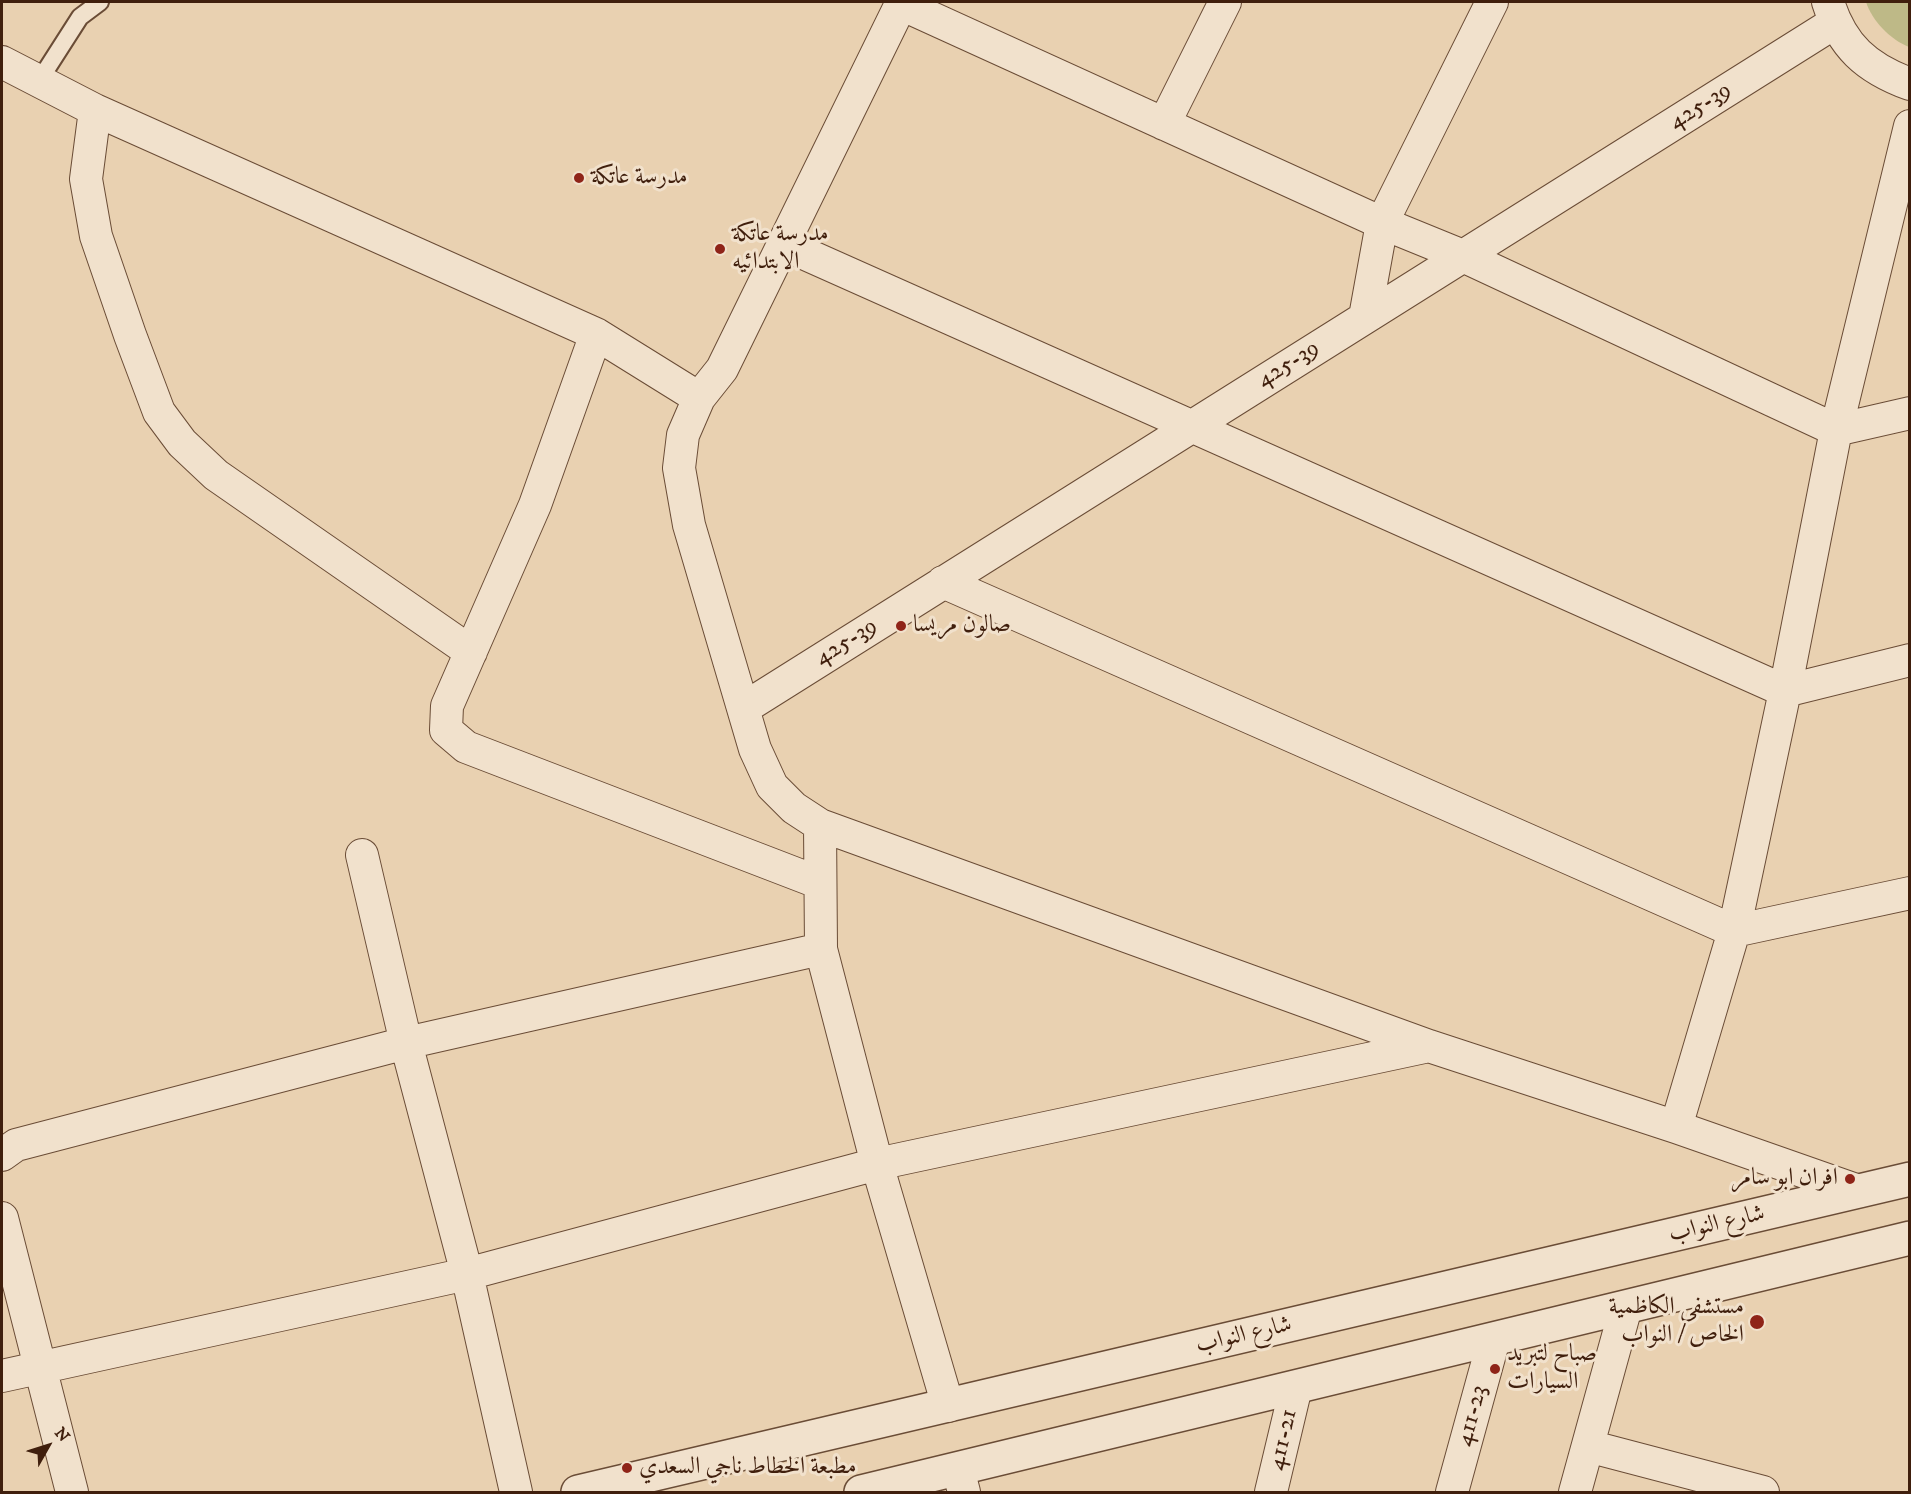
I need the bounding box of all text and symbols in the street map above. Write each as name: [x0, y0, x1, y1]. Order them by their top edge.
street label: 425-39: [1665, 77, 1737, 137]
place label: مدرسة عاتكة: [591, 164, 688, 192]
marker: مدرسة عاتكة: [572, 171, 586, 185]
place label: مدرسة عاتكة الابتدائيه: [732, 221, 829, 277]
marker: مدرسة عاتكة الابتدائيه: [713, 242, 727, 256]
street label: 425-39: [1253, 335, 1325, 395]
place label: صالون مريسا: [913, 612, 1011, 640]
street label: 425-39: [811, 613, 883, 673]
marker: صالون مريسا: [894, 619, 908, 633]
place label: افران ابو سامر: [1731, 1165, 1838, 1193]
marker: افران ابو سامر: [1843, 1172, 1857, 1186]
street label: شارع النواب: [1666, 1200, 1768, 1250]
place label: مستشفى الكاظمية الخاص / النواب: [1608, 1294, 1744, 1350]
street label: شارع النواب: [1193, 1311, 1295, 1361]
marker: مستشفى الكاظمية الخاص / النواب: [1748, 1313, 1766, 1331]
place label: صباح لتبريد السيارات: [1507, 1341, 1597, 1397]
marker: صباح لتبريد السيارات: [1488, 1362, 1502, 1376]
street label: 411-23: [1451, 1382, 1495, 1450]
street label: 411-21: [1263, 1407, 1305, 1473]
north arrow: [18, 1416, 78, 1476]
text: N: [50, 1423, 74, 1446]
place label: مطبعة الخطاط ناجي السعدي: [639, 1454, 857, 1482]
marker: مطبعة الخطاط ناجي السعدي: [620, 1461, 634, 1475]

